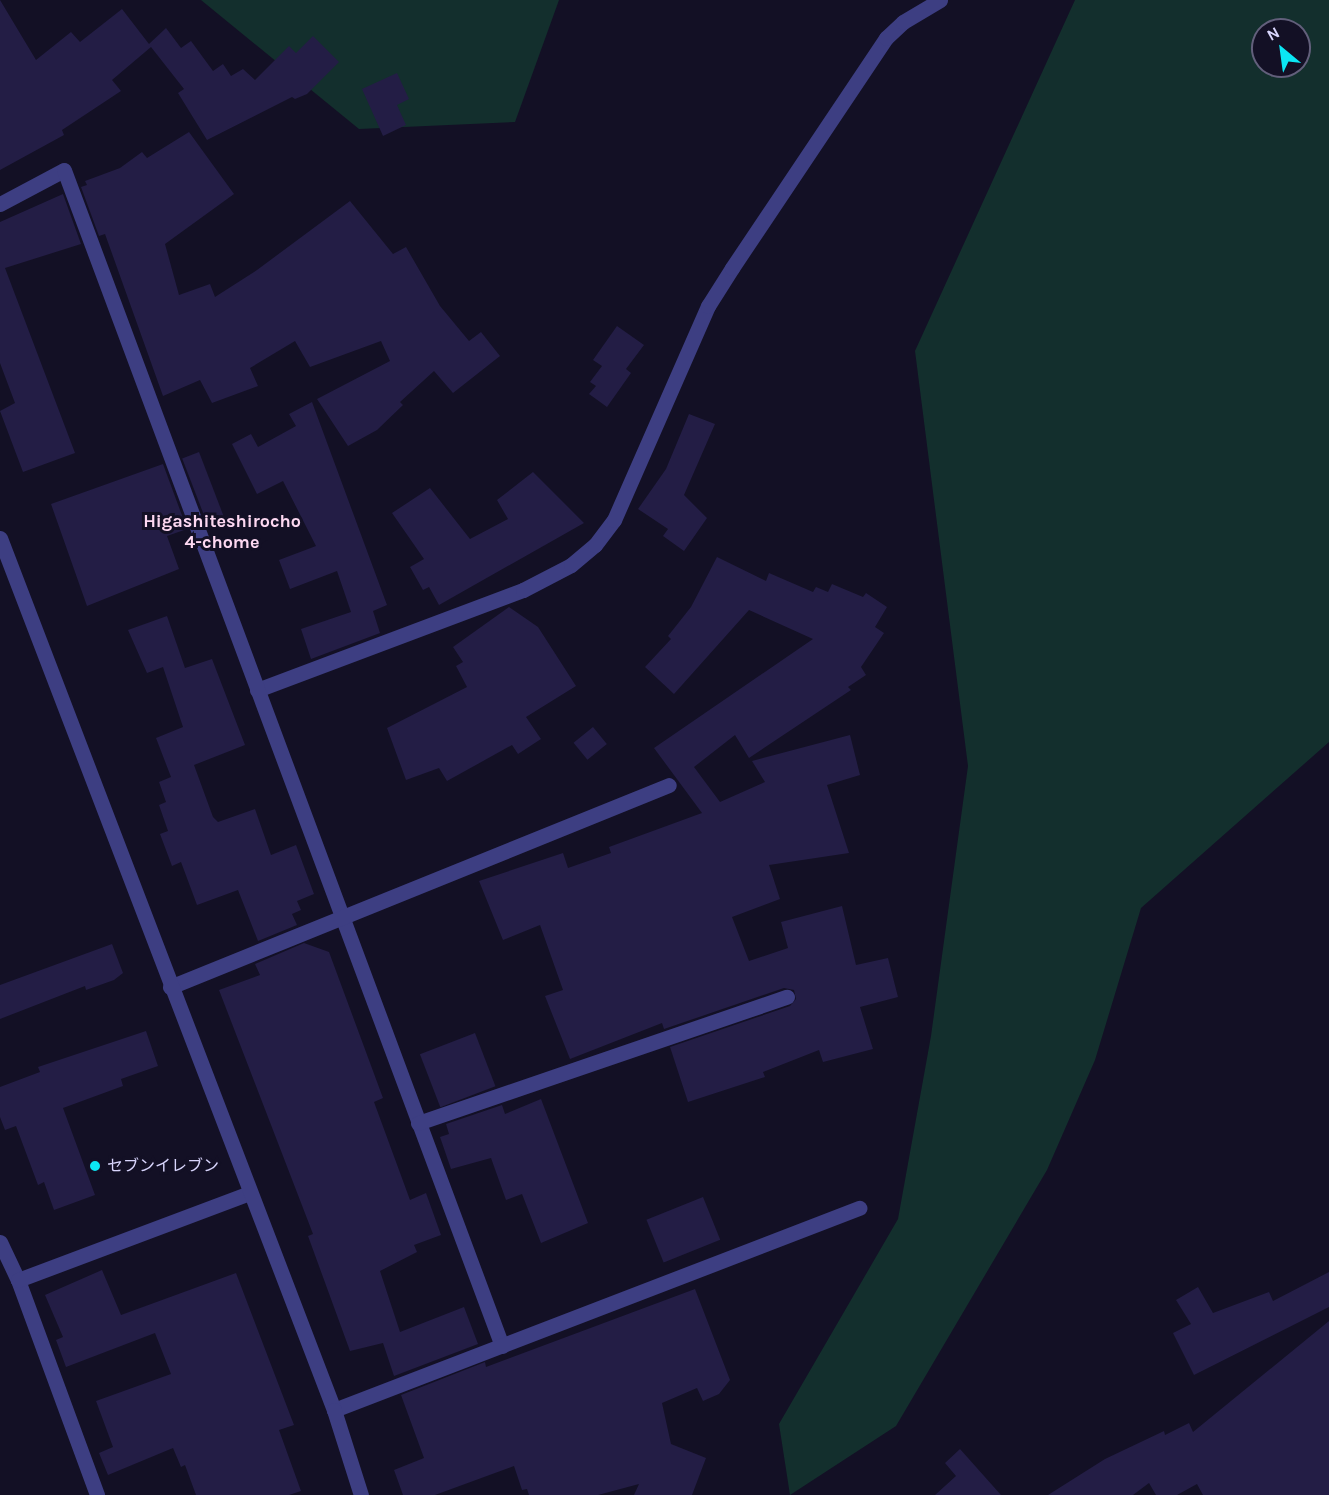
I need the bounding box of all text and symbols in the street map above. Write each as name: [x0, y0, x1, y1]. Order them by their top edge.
north arrow: [1251, 18, 1311, 78]
text: N: [1263, 22, 1283, 45]
district label: Higashiteshirocho 4-chome: [143, 511, 301, 554]
place label: セブンイレブン: [107, 1156, 219, 1176]
marker: セブンイレブン: [88, 1159, 102, 1173]

